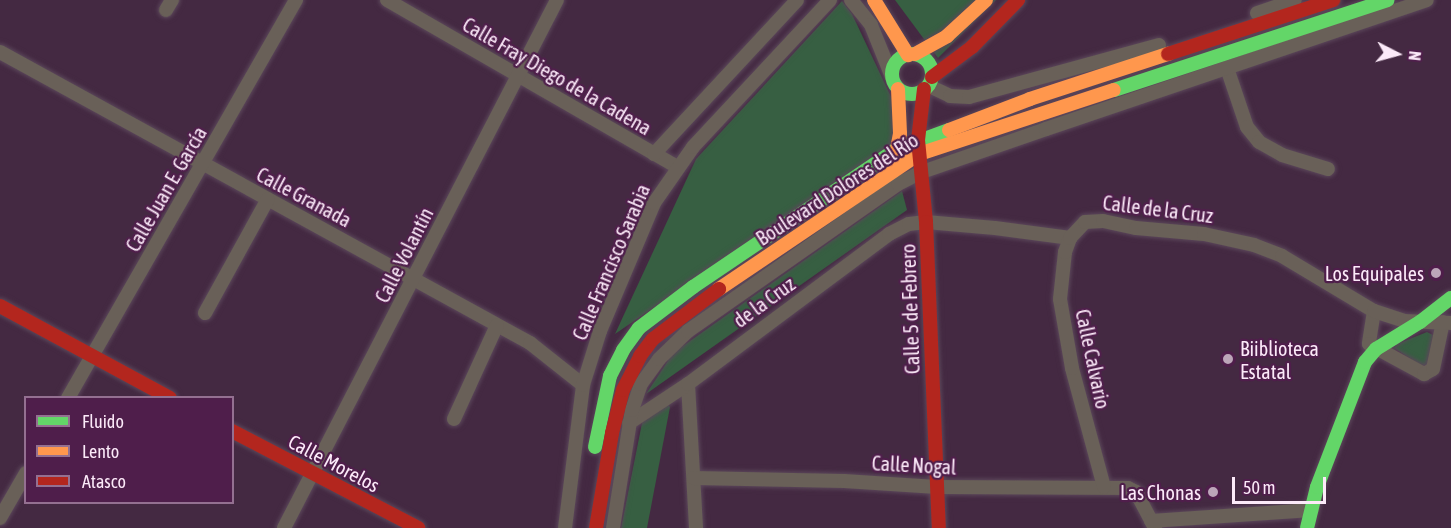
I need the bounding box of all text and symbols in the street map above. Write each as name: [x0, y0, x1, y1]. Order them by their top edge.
street label: Calle Fray Diego de la Cadena: [458, 12, 656, 140]
north arrow: [1367, 24, 1427, 84]
text: N: [1405, 50, 1424, 62]
street label: Calle Juan E. García: [121, 122, 211, 256]
street label: Boulevard Dolores del Río: [751, 128, 923, 250]
street label: Calle Granada: [253, 162, 355, 232]
street label: Calle Francisco Sarabia: [567, 180, 655, 344]
street label: Calle de la Cruz: [1101, 190, 1215, 228]
street label: Calle Volantín: [370, 203, 438, 307]
street label: Calle 5 de Febrero: [896, 243, 924, 375]
place label: Los Equipales: [1325, 261, 1424, 285]
marker: Los Equipales: [1429, 266, 1443, 280]
street label: de la Cruz: [728, 272, 800, 332]
street label: Calle Calvario: [1071, 307, 1115, 411]
place label: Biiblioteca Estatal: [1240, 336, 1319, 383]
marker: Biiblioteca Estatal: [1221, 352, 1235, 366]
legend: [24, 396, 234, 504]
text: Fluido: [82, 411, 124, 432]
street label: Calle Morelos: [284, 429, 384, 497]
text: Lento: [82, 441, 119, 462]
street label: Calle Nogal: [871, 451, 957, 479]
scale bar: [1235, 465, 1330, 503]
text: Atasco: [82, 471, 126, 492]
text: 50 m: [1243, 477, 1275, 498]
place label: Las Chonas: [1120, 480, 1201, 504]
marker: Las Chonas: [1206, 485, 1220, 499]

